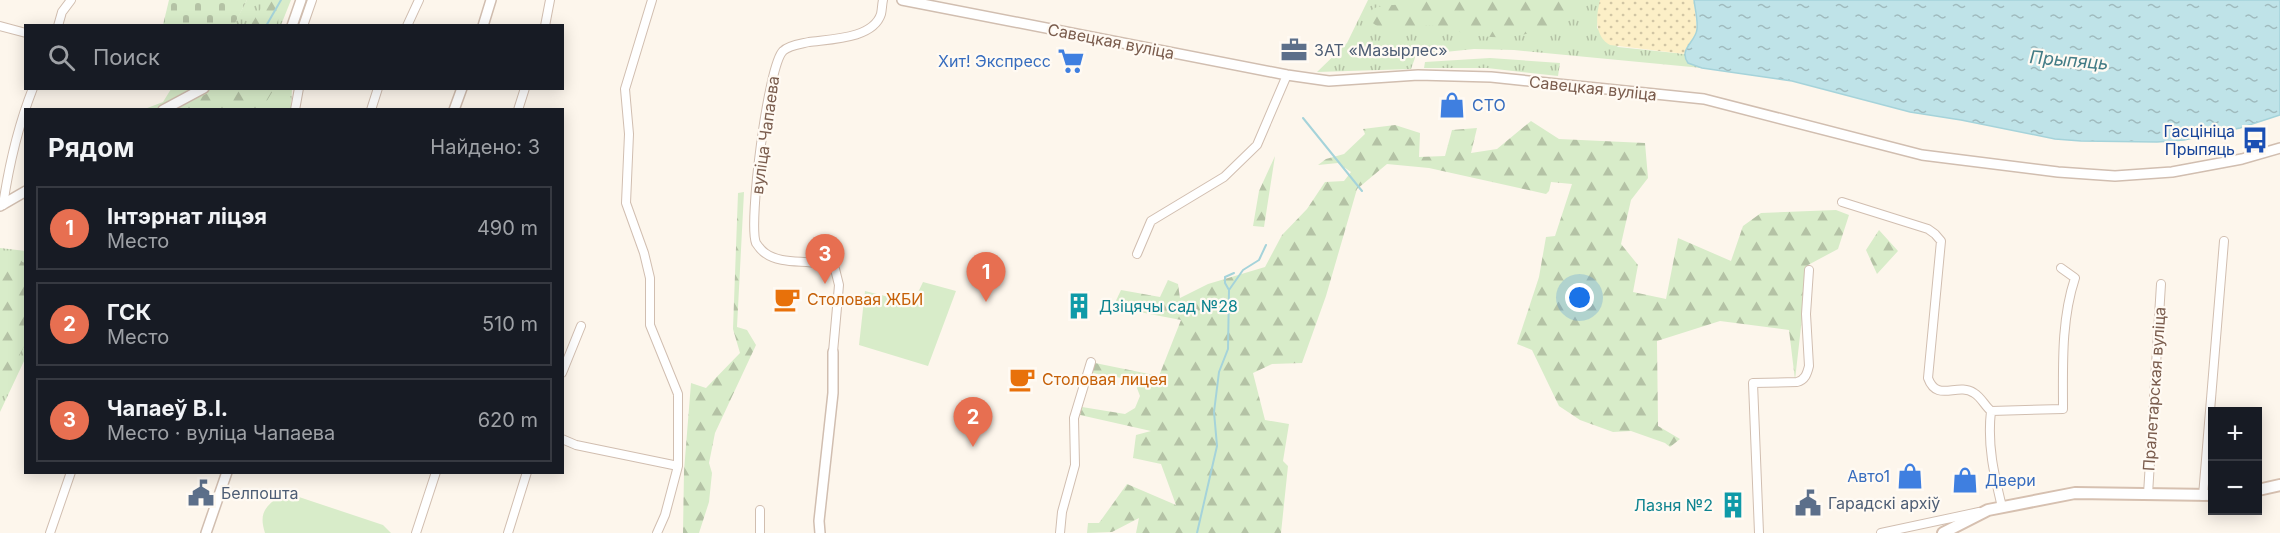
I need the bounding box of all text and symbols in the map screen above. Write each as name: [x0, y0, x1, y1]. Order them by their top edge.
street label: Савецкая вуліца: [1046, 19, 1176, 63]
search box: [24, 24, 564, 90]
office icon: ЗАТ «Мазырлес»: [1279, 35, 1309, 65]
place label: ЗАТ «Мазырлес»: [1314, 40, 1448, 60]
icon: search: [45, 41, 78, 74]
text: Поиск: [93, 44, 160, 70]
supermarket icon: Хит! Экспресс: [1056, 46, 1086, 76]
water label: Прыпяць: [2029, 46, 2109, 74]
place label: Хит! Экспресс: [938, 51, 1051, 71]
street label: Савецкая вуліца: [1528, 71, 1658, 105]
street label: вуліца Чапаева: [747, 75, 783, 195]
shop icon: СТО: [1437, 90, 1467, 120]
place label: СТО: [1472, 95, 1506, 115]
place label: Гасцініца Прыпяць: [2163, 121, 2235, 159]
bus stop icon: Гасцініца Прыпяць: [2240, 125, 2270, 155]
text: Рядом: [48, 132, 134, 163]
text: Найдено: 3: [430, 135, 540, 159]
text: Інтэрнат ліцэя: [107, 203, 267, 229]
text: 1: [65, 216, 74, 240]
text: 490 m: [477, 216, 538, 240]
text: Место: [107, 229, 169, 253]
pin: 3: [806, 234, 844, 284]
pin: 1: [966, 252, 1006, 302]
your location: [1565, 283, 1594, 312]
cafe icon: Столовая ЖБИ: [772, 284, 802, 314]
place label: Столовая ЖБИ: [807, 289, 923, 309]
building icon: Дзіцячы сад №28: [1064, 291, 1094, 321]
place label: Дзіцячы сад №28: [1099, 296, 1238, 316]
text: ГСК: [107, 299, 151, 325]
street label: Пралетарская вуліца: [2138, 306, 2170, 472]
text: 2: [63, 312, 76, 336]
text: 510 m: [482, 312, 538, 336]
text: Место: [107, 325, 169, 349]
cafe icon: Столовая лицея: [1007, 364, 1037, 394]
place label: Столовая лицея: [1042, 369, 1167, 389]
text: Чапаеў В.І.: [107, 395, 228, 421]
pin: 2: [954, 398, 992, 447]
map controls: [2208, 407, 2262, 515]
button: +: [2208, 407, 2262, 461]
text: 3: [63, 408, 76, 432]
text: 620 m: [478, 408, 538, 432]
text: Место · вуліца Чапаева: [107, 421, 335, 445]
shop icon: Авто1: [1895, 461, 1925, 491]
button: −: [2208, 461, 2262, 515]
shop icon: Двери: [1950, 465, 1980, 495]
place label: Авто1: [1847, 466, 1890, 486]
place label: Двери: [1985, 470, 2036, 490]
public building icon: Белпошта: [186, 478, 216, 508]
place label: Белпошта: [221, 483, 298, 503]
public building icon: Гарадскі архіў: [1793, 488, 1823, 518]
building icon: Лазня №2: [1718, 490, 1748, 520]
place label: Гарадскі архіў: [1828, 493, 1940, 513]
place label: Лазня №2: [1634, 495, 1713, 515]

